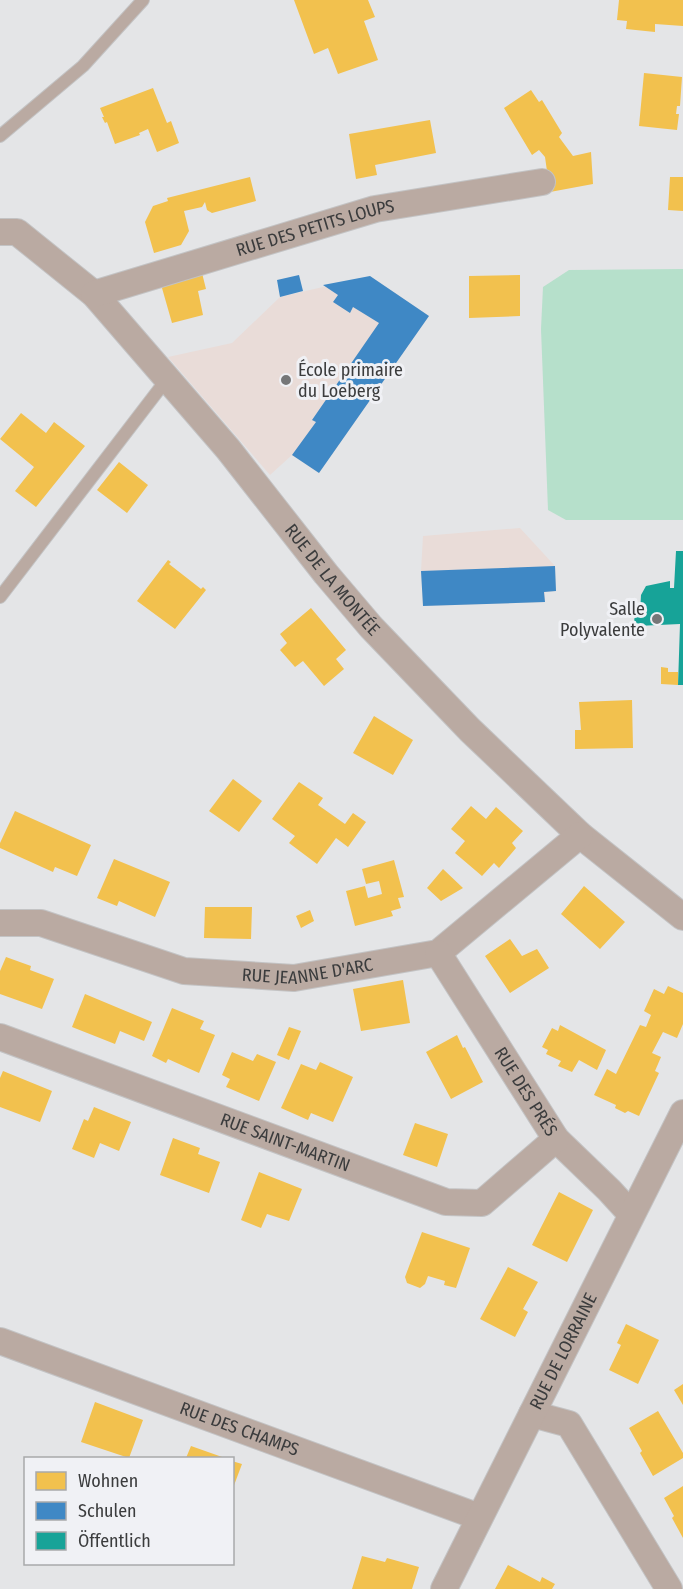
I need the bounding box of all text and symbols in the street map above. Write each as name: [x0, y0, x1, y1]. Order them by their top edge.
street label: RUE DES PETITS LOUPS: [233, 195, 396, 261]
place label: École primaire du Loeberg: [298, 358, 403, 402]
marker: École primaire du Loeberg: [279, 373, 293, 387]
street label: RUE DE LA MONTÉE: [280, 520, 384, 640]
place label: Salle Polyvalente: [560, 598, 645, 641]
marker: Salle Polyvalente: [650, 612, 664, 626]
street label: RUE JEANNE D'ARC: [241, 953, 375, 989]
street label: RUE DES PRÉS: [489, 1043, 562, 1140]
street label: RUE SAINT-MARTIN: [217, 1108, 353, 1177]
street label: RUE DE LORRAINE: [525, 1289, 602, 1413]
street label: RUE DES CHAMPS: [177, 1397, 302, 1461]
legend: [24, 1457, 234, 1565]
text: Wohnen: [78, 1470, 138, 1492]
text: Schulen: [78, 1500, 137, 1522]
text: Öffentlich: [78, 1530, 151, 1552]

